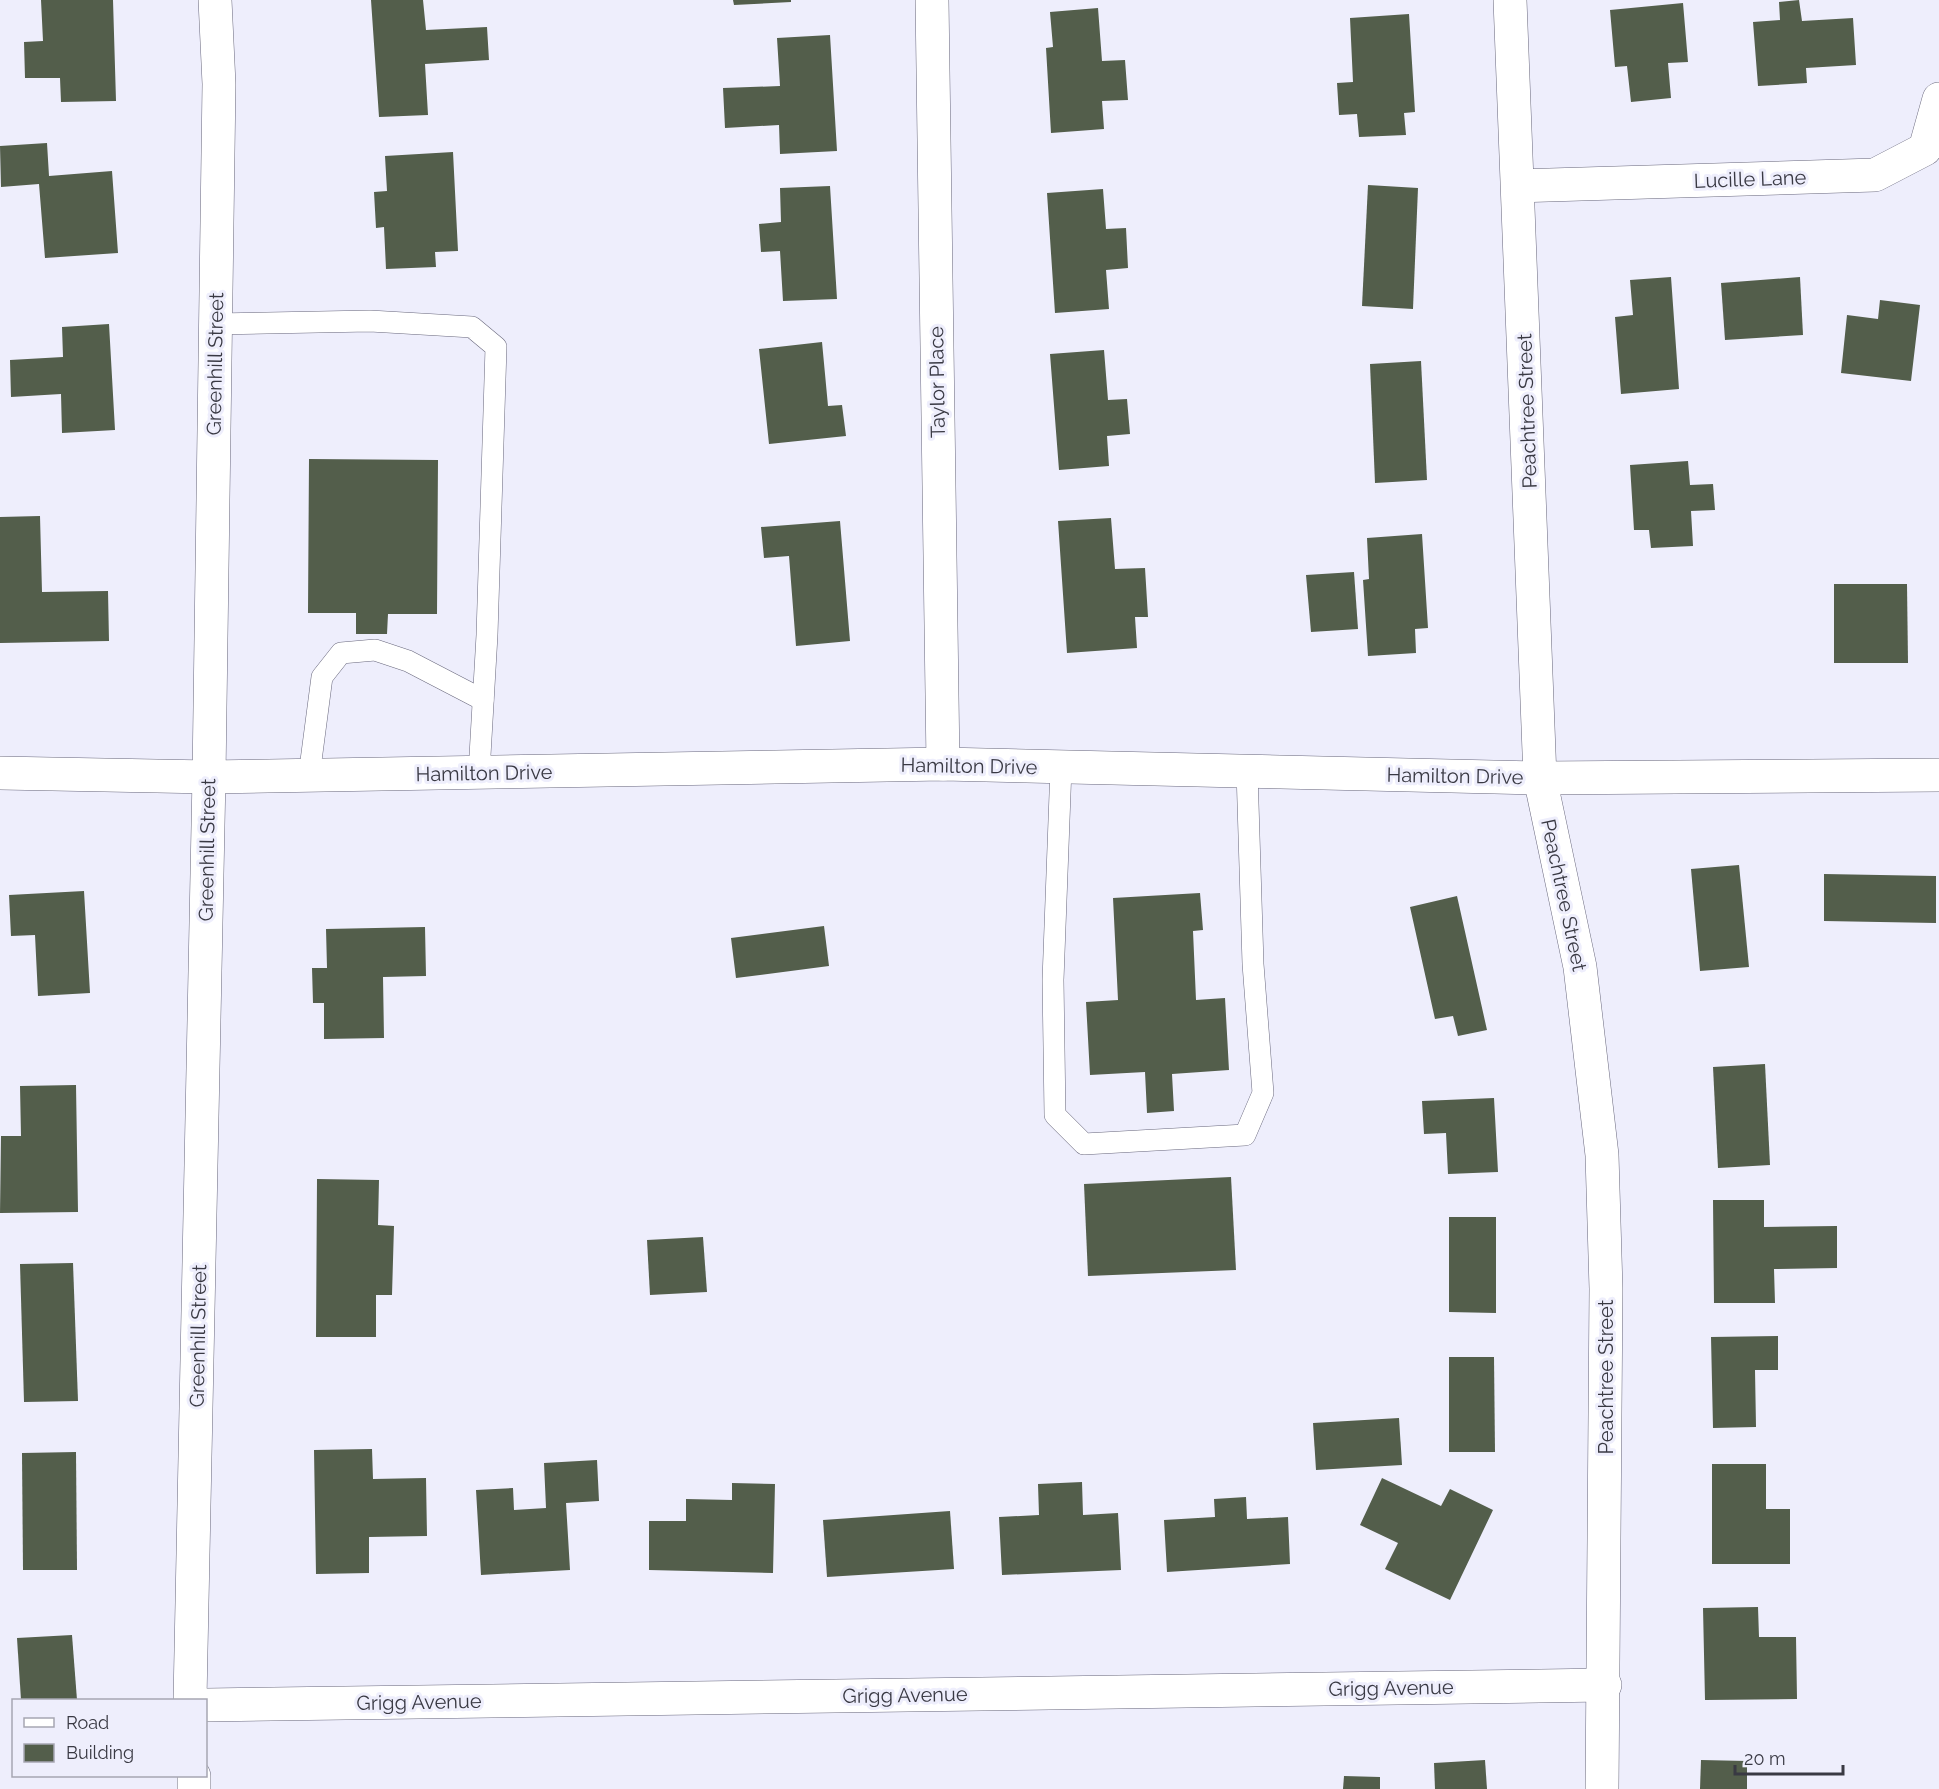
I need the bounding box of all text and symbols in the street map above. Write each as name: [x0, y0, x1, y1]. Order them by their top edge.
street label: Lucille Lane: [1693, 165, 1807, 193]
street label: Greenhill Street: [202, 292, 228, 436]
street label: Taylor Place: [924, 326, 950, 438]
street label: Peachtree Street: [1512, 333, 1542, 489]
street label: Hamilton Drive: [900, 753, 1038, 779]
street label: Hamilton Drive: [415, 760, 553, 786]
street label: Hamilton Drive: [1386, 763, 1524, 789]
street label: Greenhill Street: [194, 778, 220, 922]
street label: Peachtree Street: [1536, 817, 1592, 974]
street label: Greenhill Street: [185, 1264, 211, 1408]
street label: Peachtree Street: [1594, 1299, 1618, 1454]
street label: Grigg Avenue: [1328, 1675, 1454, 1701]
street label: Grigg Avenue: [842, 1682, 968, 1708]
street label: Grigg Avenue: [356, 1689, 482, 1715]
legend: [12, 1699, 207, 1777]
text: Road: [66, 1712, 109, 1733]
scale bar: [1735, 1738, 1843, 1776]
text: Building: [66, 1742, 134, 1763]
text: 20 m: [1744, 1748, 1786, 1769]

